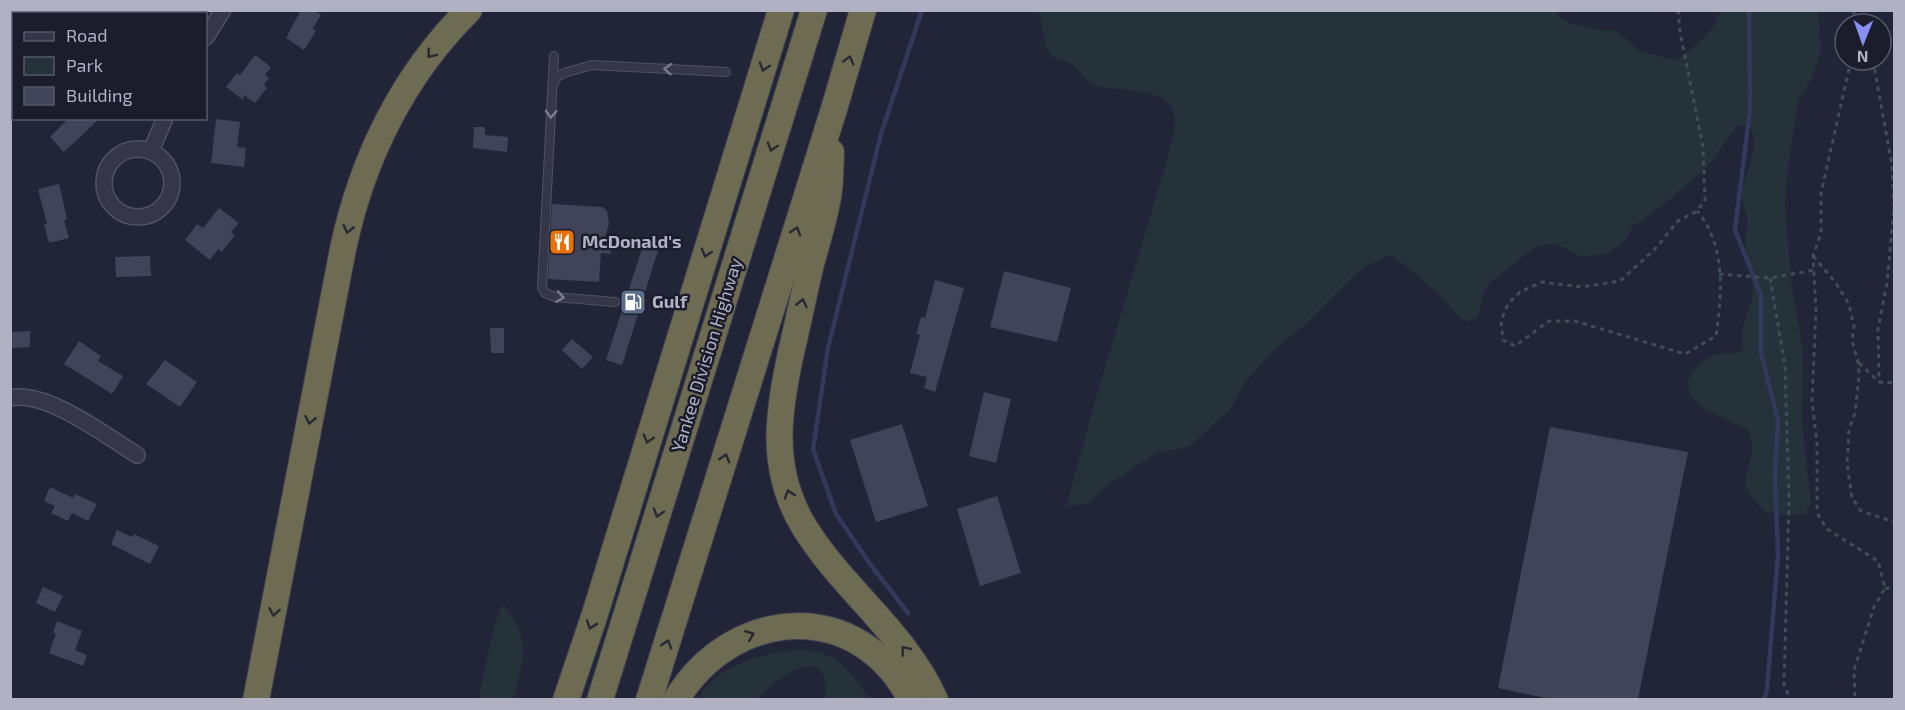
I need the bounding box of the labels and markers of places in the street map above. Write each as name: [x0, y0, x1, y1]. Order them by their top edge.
restaurant icon: McDonald's: [547, 227, 577, 257]
place label: McDonald's: [582, 230, 682, 252]
fuel station icon: Gulf: [618, 287, 648, 317]
place label: Gulf: [652, 290, 688, 312]

